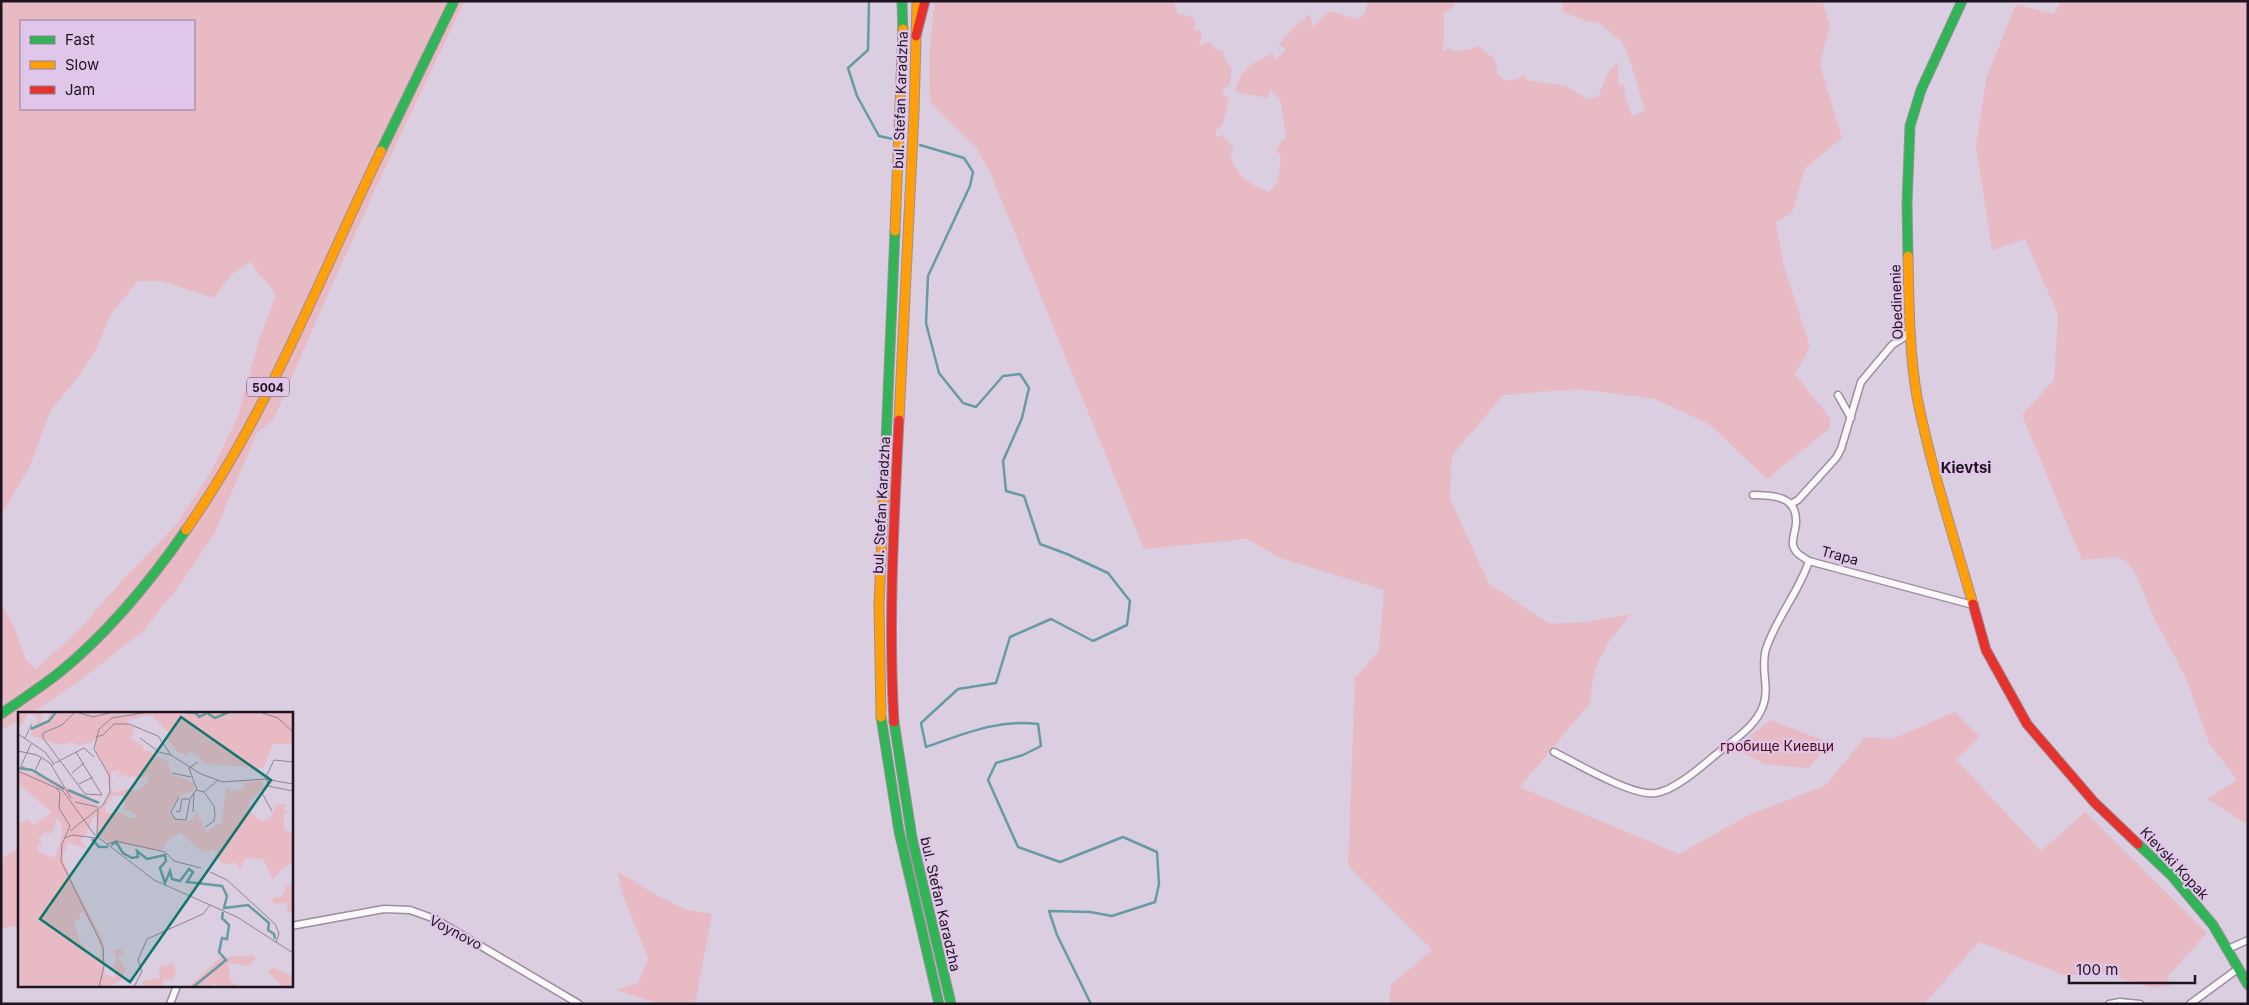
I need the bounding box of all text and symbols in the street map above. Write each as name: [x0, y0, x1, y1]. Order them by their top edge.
legend: [20, 20, 195, 110]
text: Fast: [65, 30, 95, 49]
street label: bul. Stefan Karadzha: [889, 31, 911, 169]
text: Slow: [65, 55, 99, 74]
text: Jam: [65, 80, 95, 99]
street label: Obedinenie: [1886, 264, 1906, 340]
road number: 5004: [247, 378, 289, 397]
street label: bul. Stefan Karadzha: [869, 436, 893, 574]
district label: Kievtsi: [1941, 458, 1991, 477]
street label: Trapa: [1819, 542, 1861, 568]
inset map: [18, 712, 292, 988]
park label: гробище Киевци: [1720, 737, 1834, 754]
street label: Kievski Kopak: [2137, 823, 2213, 903]
street label: bul. Stefan Karadzha: [917, 835, 965, 973]
street label: Voynovo: [427, 911, 485, 953]
scale bar: [2069, 952, 2195, 984]
text: 100 m: [2076, 960, 2118, 979]

